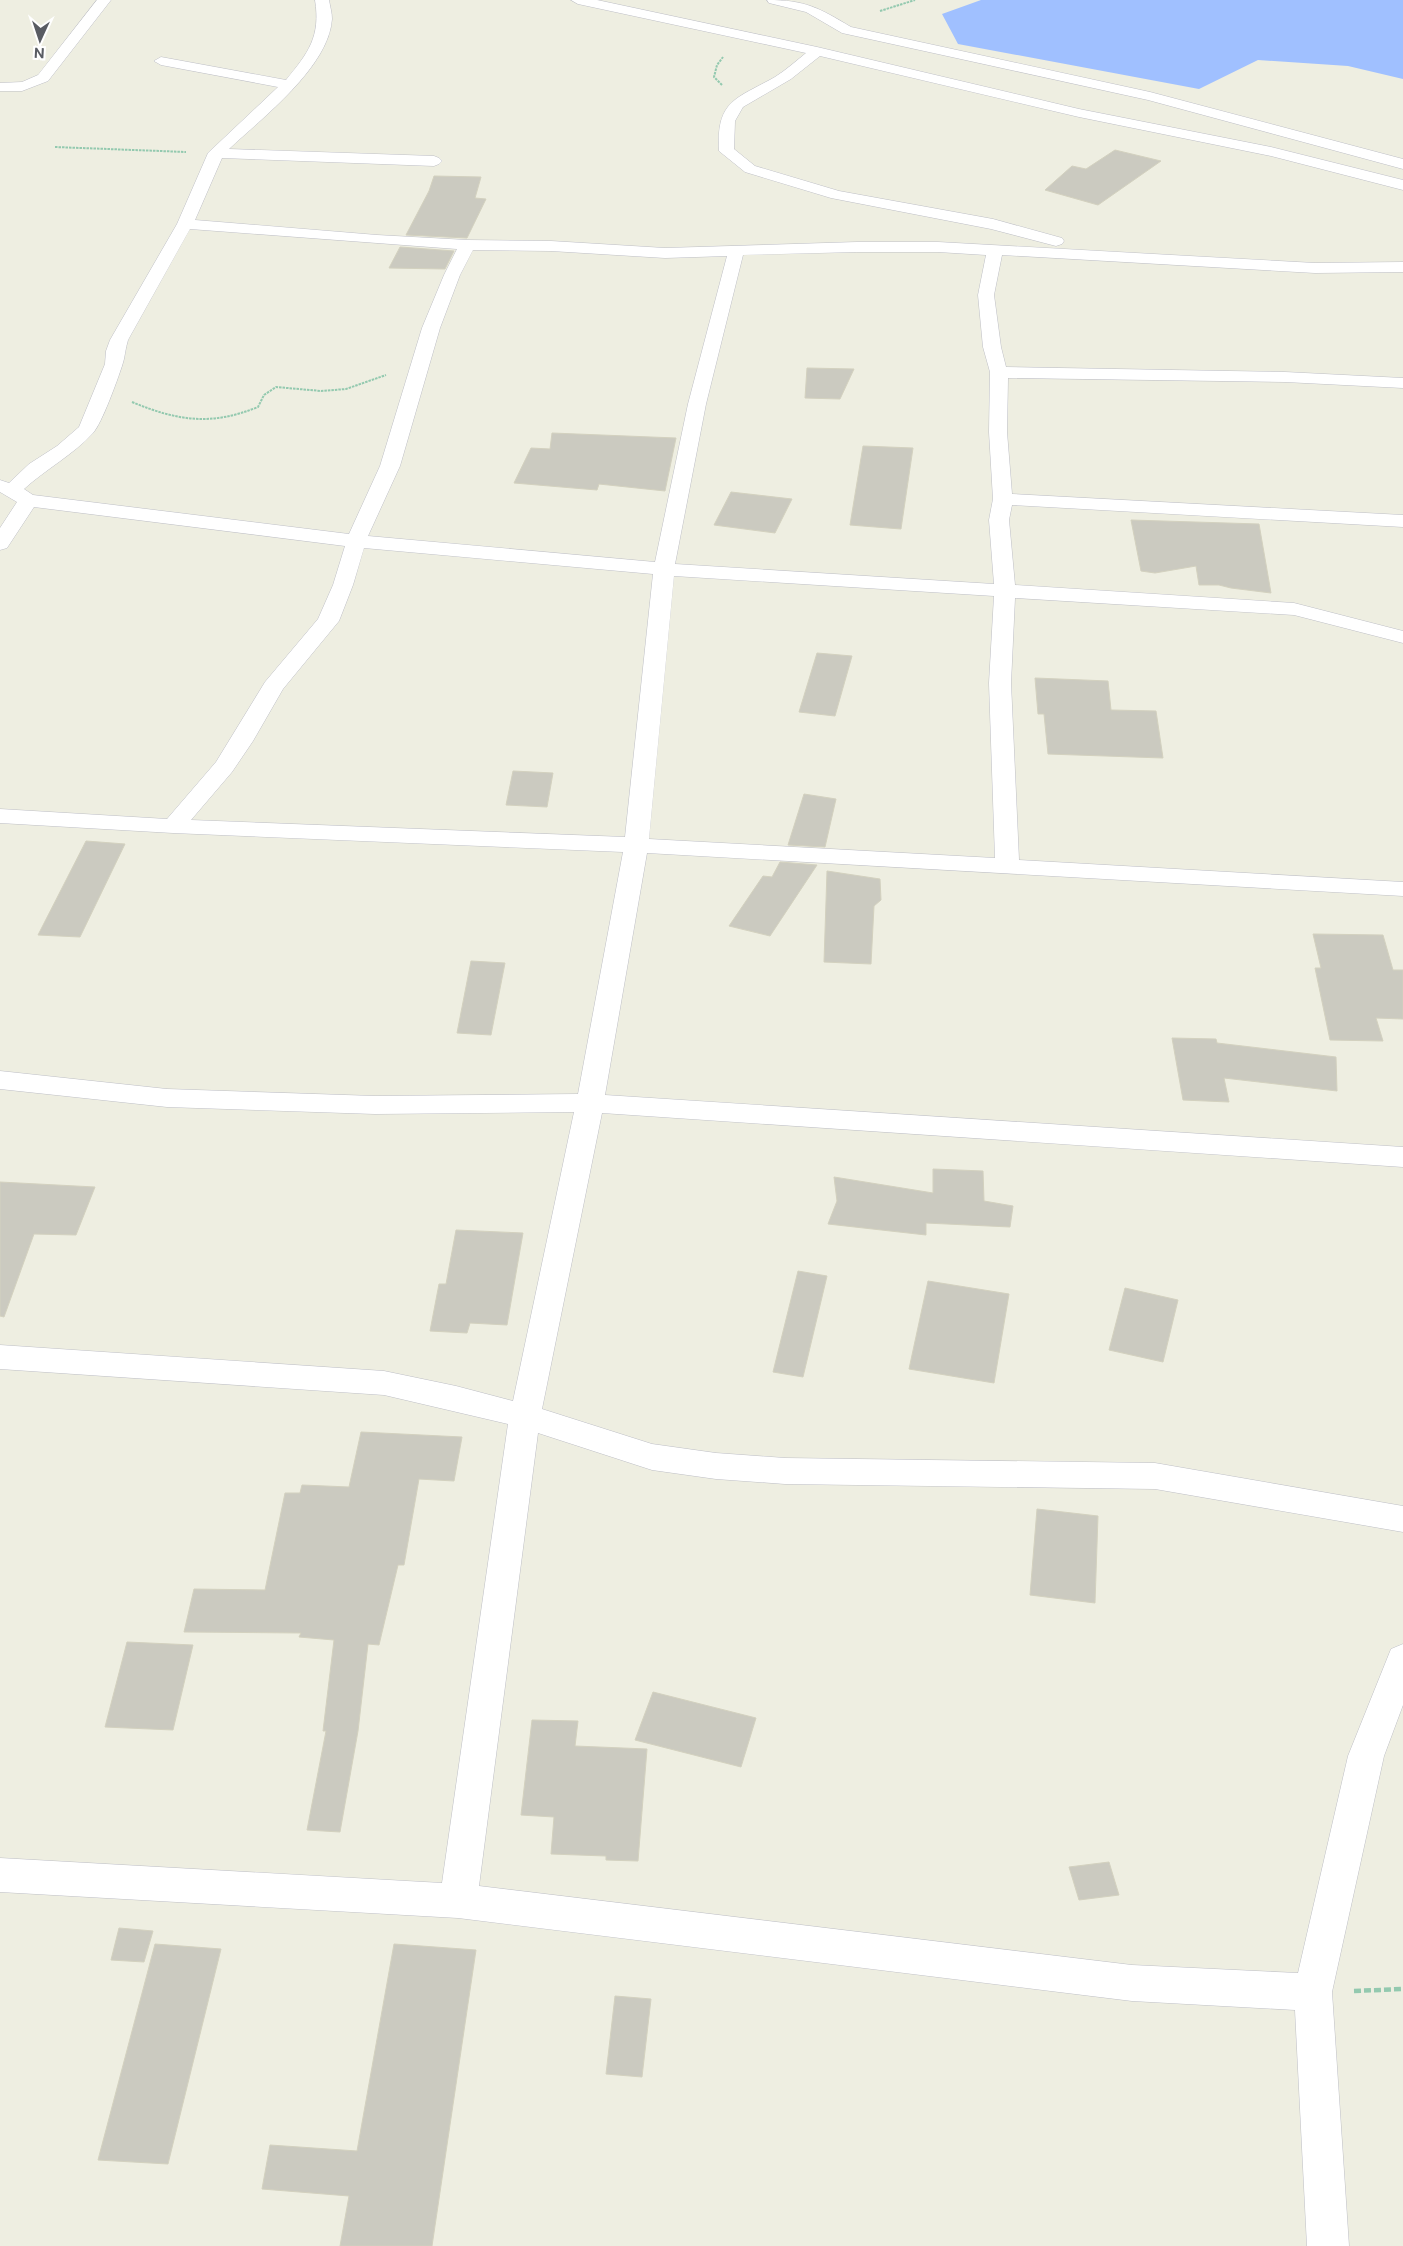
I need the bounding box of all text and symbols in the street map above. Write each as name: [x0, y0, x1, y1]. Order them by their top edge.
north arrow: [15, 15, 65, 65]
text: N: [33, 45, 45, 61]

